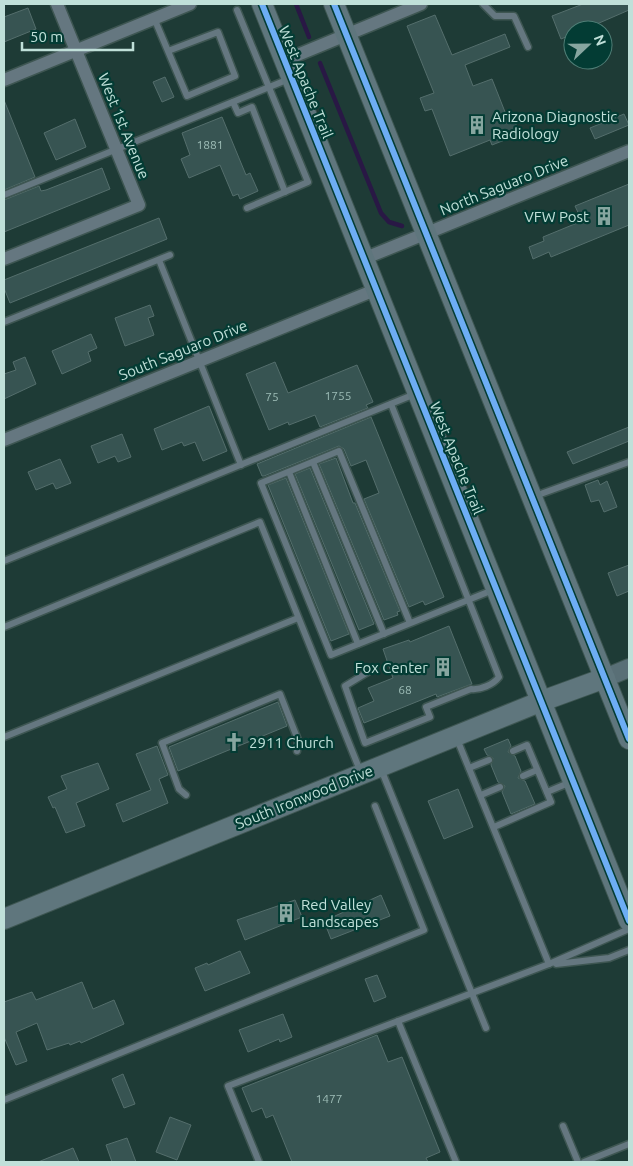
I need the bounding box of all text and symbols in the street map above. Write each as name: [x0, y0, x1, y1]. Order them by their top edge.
scale bar: [22, 20, 134, 52]
north arrow: [563, 20, 613, 70]
street label: West Apache Trail: [276, 23, 336, 141]
text: 50 m: [30, 28, 63, 45]
text: N: [591, 32, 609, 48]
street label: West 1st Avenue: [95, 71, 153, 181]
place label: Arizona Diagnostic Radiology: [492, 108, 617, 142]
building icon: Arizona Diagnostic Radiology: [466, 114, 488, 136]
house number: 1881: [196, 138, 224, 151]
street label: North Saguaro Drive: [437, 151, 571, 219]
building icon: VFW Post: [593, 205, 615, 227]
place label: VFW Post: [524, 208, 589, 225]
street label: South Saguaro Drive: [116, 316, 250, 384]
house number: 1755: [324, 389, 352, 402]
house number: 75: [265, 390, 279, 403]
street label: West Apache Trail: [427, 399, 487, 517]
building icon: Fox Center: [432, 656, 454, 678]
place label: Fox Center: [355, 659, 428, 676]
house number: 68: [398, 683, 412, 696]
church icon: 2911 Church: [223, 731, 245, 753]
place label: 2911 Church: [249, 734, 334, 751]
street label: South Ironwood Drive: [233, 762, 375, 832]
place label: Red Valley Landscapes: [301, 896, 378, 930]
building icon: Red Valley Landscapes: [275, 902, 297, 924]
house number: 1477: [315, 1092, 343, 1105]

